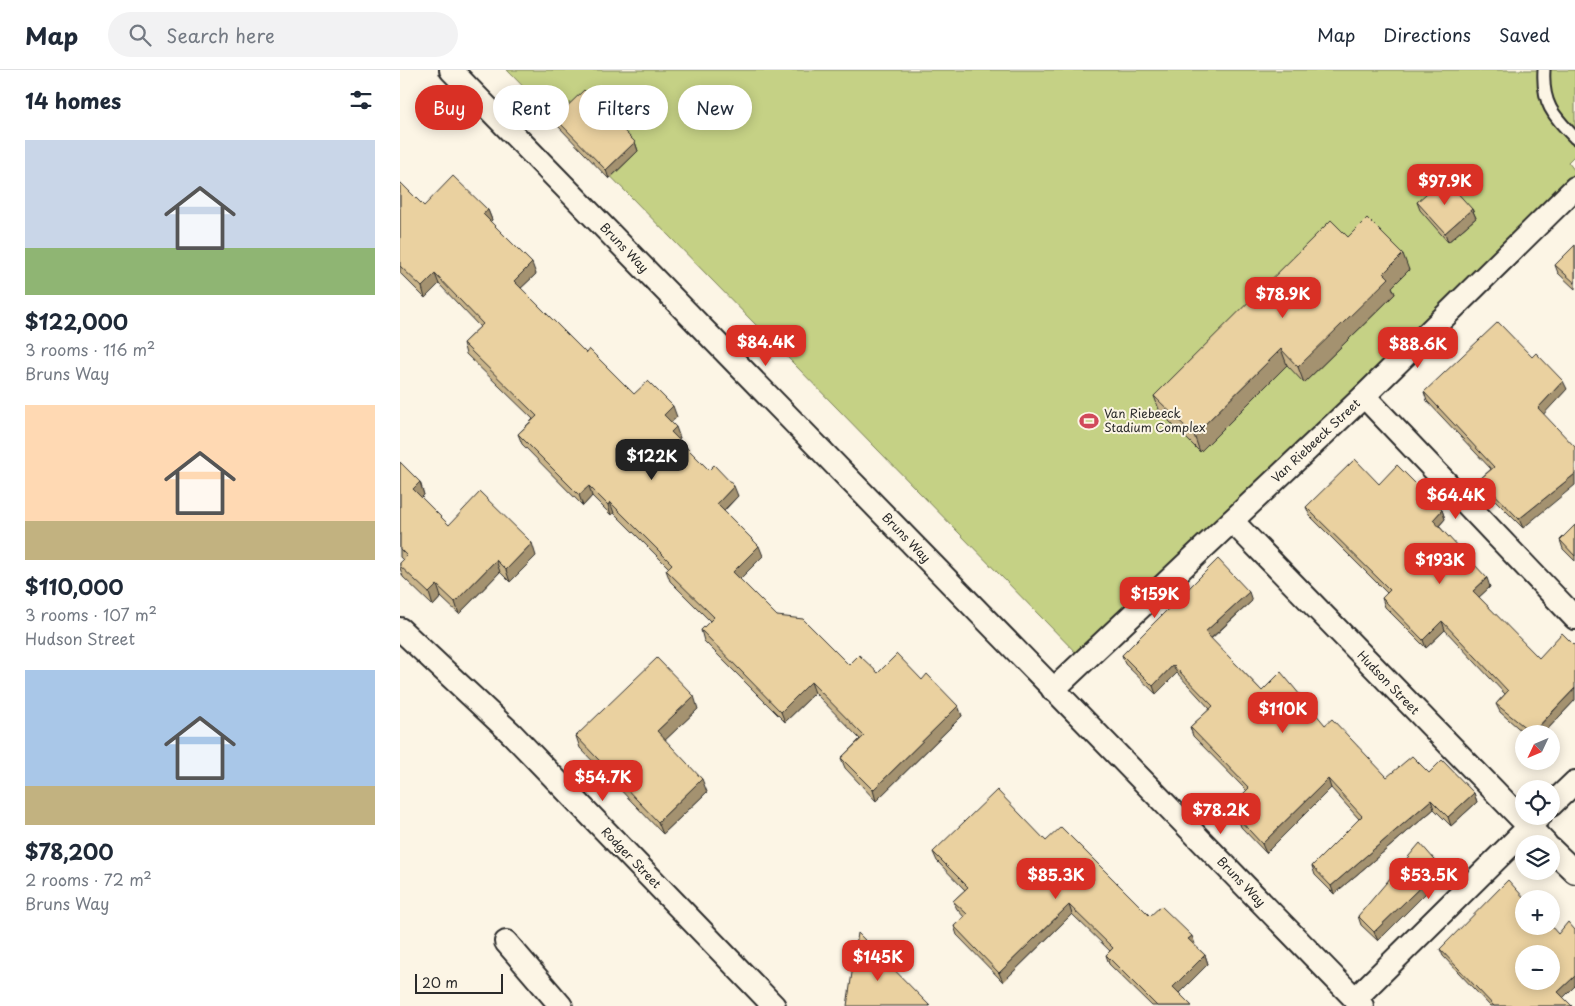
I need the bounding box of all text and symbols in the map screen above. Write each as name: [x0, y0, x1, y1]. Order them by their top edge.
search box: [108, 12, 458, 57]
text: Map: [25, 17, 78, 53]
icon: search: [126, 21, 154, 49]
text: Search here: [166, 21, 275, 49]
text: Map: [1317, 21, 1355, 48]
text: Directions: [1383, 21, 1471, 48]
text: Saved: [1499, 21, 1550, 48]
text: 14 homes: [25, 84, 121, 116]
chip: Buy: [415, 85, 483, 130]
chip: Rent: [493, 85, 569, 130]
chip: Filters: [579, 85, 668, 130]
chip: New: [678, 85, 752, 130]
icon: filters: [347, 86, 375, 114]
pin: $97.9K: [1404, 164, 1486, 206]
text: $97.9K: [1418, 168, 1472, 192]
icon: home: [155, 173, 245, 263]
street label: Bruns Way: [596, 218, 653, 276]
pin: $78.9K: [1242, 276, 1324, 319]
text: $78.9K: [1256, 281, 1310, 305]
text: $122,000: [25, 305, 128, 337]
pin: $84.4K: [725, 324, 807, 367]
pin: $88.6K: [1377, 326, 1459, 369]
text: $84.4K: [737, 329, 795, 353]
text: $88.6K: [1389, 331, 1447, 355]
text: 3 rooms · 116 m²: [25, 337, 155, 361]
text: Bruns Way: [25, 361, 109, 385]
street label: Van Riebeeck Street: [1267, 394, 1364, 486]
place label: Van Riebeeck Stadium Complex: [1104, 404, 1205, 436]
sports icon: Van Riebeeck Stadium Complex: [1078, 410, 1100, 432]
icon: home: [155, 438, 245, 528]
pin: $122K: [617, 438, 687, 481]
text: $122K: [626, 443, 678, 467]
pin: $64.4K: [1415, 478, 1497, 520]
text: $64.4K: [1427, 482, 1485, 506]
street label: Bruns Way: [878, 508, 935, 566]
pin: $193K: [1405, 542, 1475, 585]
text: $193K: [1415, 547, 1465, 571]
text: $110,000: [25, 570, 124, 602]
pin: $159K: [1120, 576, 1190, 619]
text: $159K: [1131, 581, 1179, 605]
text: 3 rooms · 107 m²: [25, 602, 157, 626]
text: Hudson Street: [25, 626, 135, 650]
street label: Hudson Street: [1354, 646, 1424, 718]
pin: $110K: [1248, 692, 1318, 734]
text: $110K: [1259, 696, 1307, 720]
icon: home: [155, 703, 245, 793]
north arrow: [1515, 725, 1560, 770]
map controls: [1515, 725, 1560, 990]
pin: $54.7K: [562, 760, 644, 802]
text: $54.7K: [575, 764, 631, 788]
button: locate: [1515, 780, 1560, 825]
pin: $78.2K: [1180, 792, 1262, 835]
text: $78.2K: [1193, 797, 1249, 821]
street label: Rodger Street: [598, 822, 666, 892]
text: $78,200: [25, 835, 114, 867]
button: layers: [1515, 835, 1560, 880]
street label: Bruns Way: [1213, 852, 1270, 910]
pin: $85.3K: [1015, 858, 1097, 900]
pin: $53.5K: [1388, 858, 1470, 900]
text: $85.3K: [1027, 862, 1085, 886]
text: $53.5K: [1400, 862, 1458, 886]
text: 2 rooms · 72 m²: [25, 867, 152, 891]
button: +: [1515, 890, 1560, 935]
text: Bruns Way: [25, 891, 109, 915]
pin: $145K: [843, 940, 913, 982]
text: $145K: [853, 944, 903, 968]
button: −: [1515, 945, 1560, 990]
scale bar: [415, 971, 502, 994]
text: 20 m: [422, 972, 458, 993]

